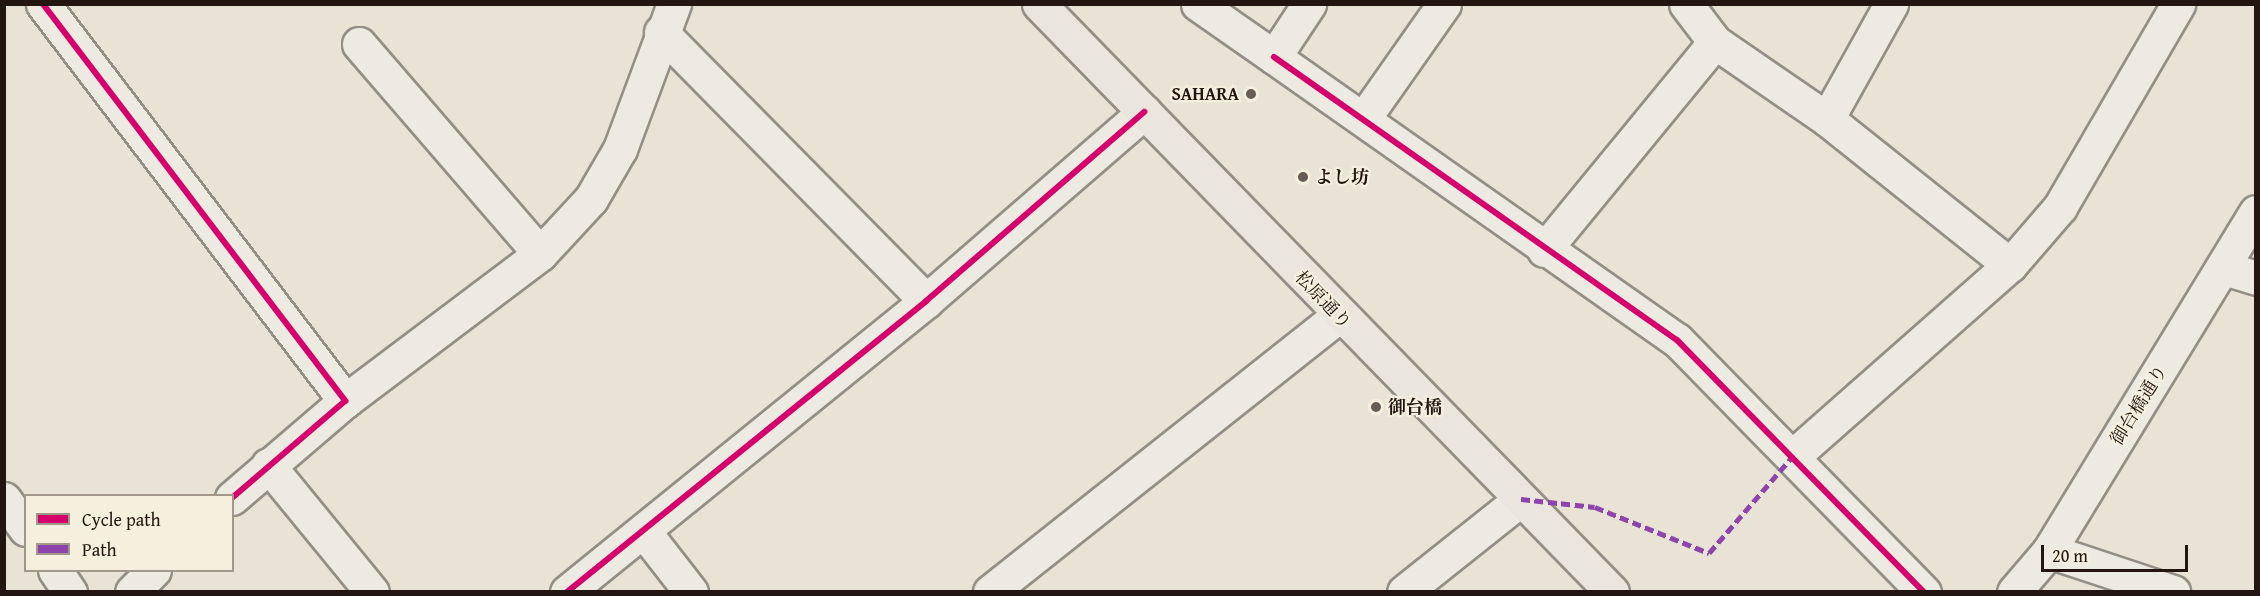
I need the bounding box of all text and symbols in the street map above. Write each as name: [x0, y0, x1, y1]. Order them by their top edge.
place label: SAHARA: [1171, 83, 1239, 105]
marker: SAHARA: [1244, 87, 1258, 101]
place label: よし坊: [1315, 166, 1369, 188]
marker: よし坊: [1296, 170, 1310, 184]
street label: 松原通り: [1290, 267, 1356, 333]
street label: 御台橋通り: [2106, 361, 2172, 449]
place label: 御台橋: [1388, 396, 1442, 418]
marker: 御台橋: [1369, 400, 1383, 414]
legend: [24, 494, 234, 572]
text: Cycle path: [82, 506, 161, 533]
scale bar: [2044, 533, 2191, 571]
text: Path: [82, 536, 117, 563]
text: 20 m: [2052, 542, 2088, 569]

